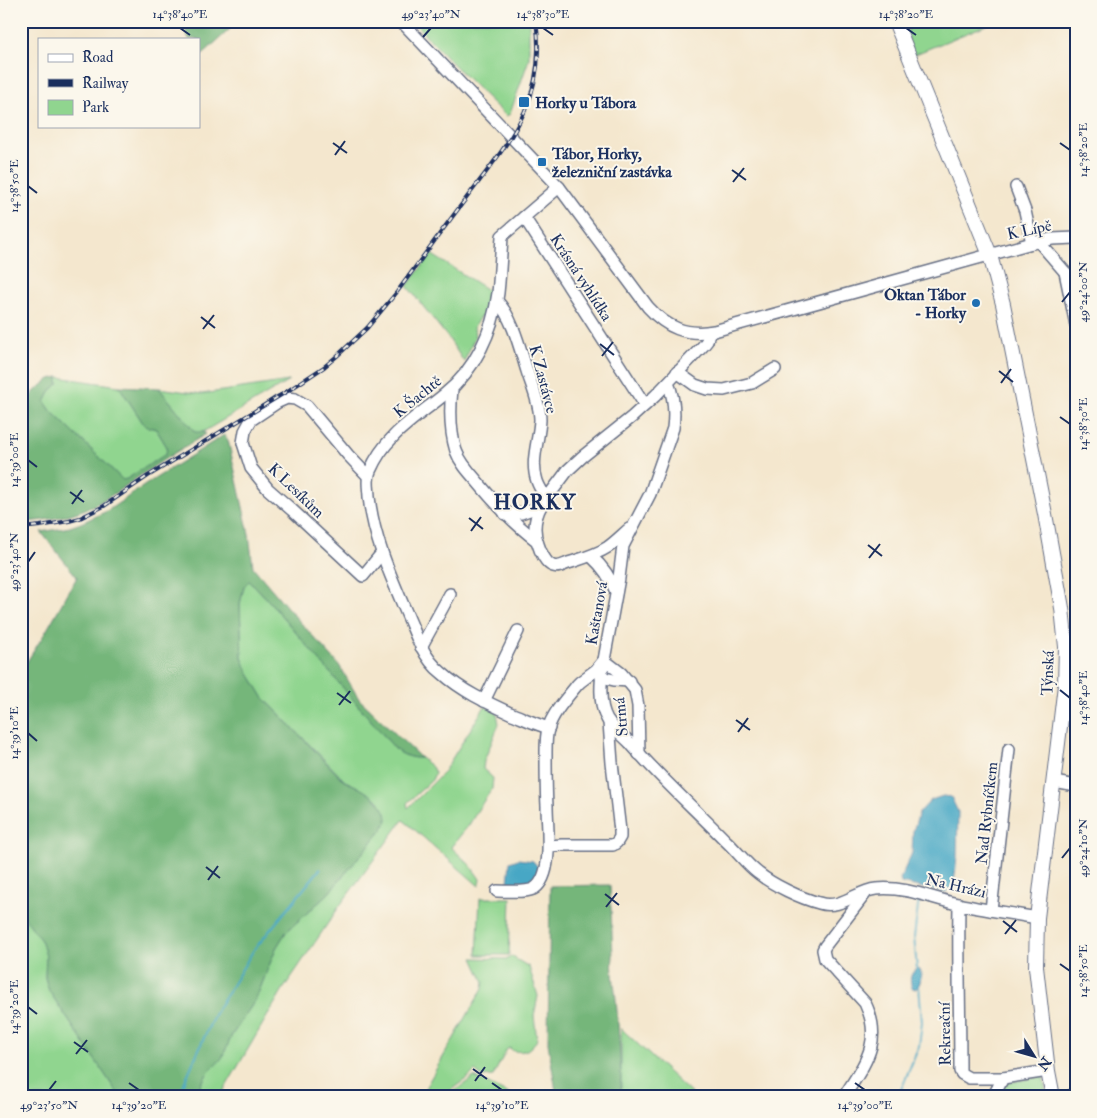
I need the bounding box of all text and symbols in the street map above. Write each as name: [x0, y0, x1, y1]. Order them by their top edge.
text: 14°38'40"E: [153, 7, 208, 22]
text: 49°23'40"N: [401, 7, 461, 22]
text: 14°38'30"E: [517, 7, 570, 22]
text: 14°38'20"E: [879, 7, 934, 22]
legend: [38, 38, 200, 128]
text: Road: [82, 48, 114, 67]
text: Railway: [82, 74, 129, 93]
place label: Horky u Tábora: [535, 93, 636, 114]
marker: Horky u Tábora: [517, 95, 531, 109]
text: Park: [82, 98, 109, 117]
text: 14°38'20"E: [1076, 122, 1091, 177]
place label: Tábor, Horky, železniční zastávka: [551, 144, 672, 182]
marker: Tábor, Horky, železniční zastávka: [536, 156, 548, 168]
text: 14°38'50"E: [7, 159, 22, 213]
street label: K Lípě: [1005, 215, 1054, 245]
street label: Krásná vyhlídka: [546, 230, 617, 325]
text: 49°24'00"N: [1076, 261, 1091, 322]
place label: Oktan Tábor - Horky: [884, 285, 967, 324]
marker: Oktan Tábor - Horky: [970, 297, 982, 309]
street label: K Zastávce: [524, 343, 562, 416]
street label: K Šachtě: [389, 370, 446, 422]
text: 14°38'30"E: [1076, 397, 1091, 450]
text: 14°39'00"E: [7, 432, 22, 488]
street label: K Lesíkům: [264, 459, 329, 523]
district label: HORKY: [494, 489, 577, 516]
text: 49°23'40"N: [7, 532, 22, 592]
street label: Kaštanová: [582, 579, 612, 647]
street label: Týnská: [1037, 650, 1059, 696]
text: 14°38'40"E: [1076, 670, 1091, 725]
street label: Strmá: [609, 696, 633, 737]
text: 14°39'10"E: [7, 706, 22, 760]
street label: Nad Rybníčkem: [972, 760, 1002, 865]
text: 49°24'10"N: [1076, 818, 1091, 877]
street label: Na Hrázi: [924, 869, 988, 903]
text: 14°38'50"E: [1076, 944, 1091, 998]
text: 14°39'20"E: [7, 979, 22, 1034]
street label: Rekreační: [934, 1000, 956, 1066]
north arrow: [1010, 1030, 1060, 1080]
text: N: [1033, 1053, 1055, 1074]
text: 49°23'50"N: [20, 1098, 78, 1113]
text: 14°39'20"E: [112, 1098, 167, 1113]
text: 14°39'10"E: [475, 1098, 529, 1113]
text: 14°39'00"E: [837, 1098, 893, 1113]

